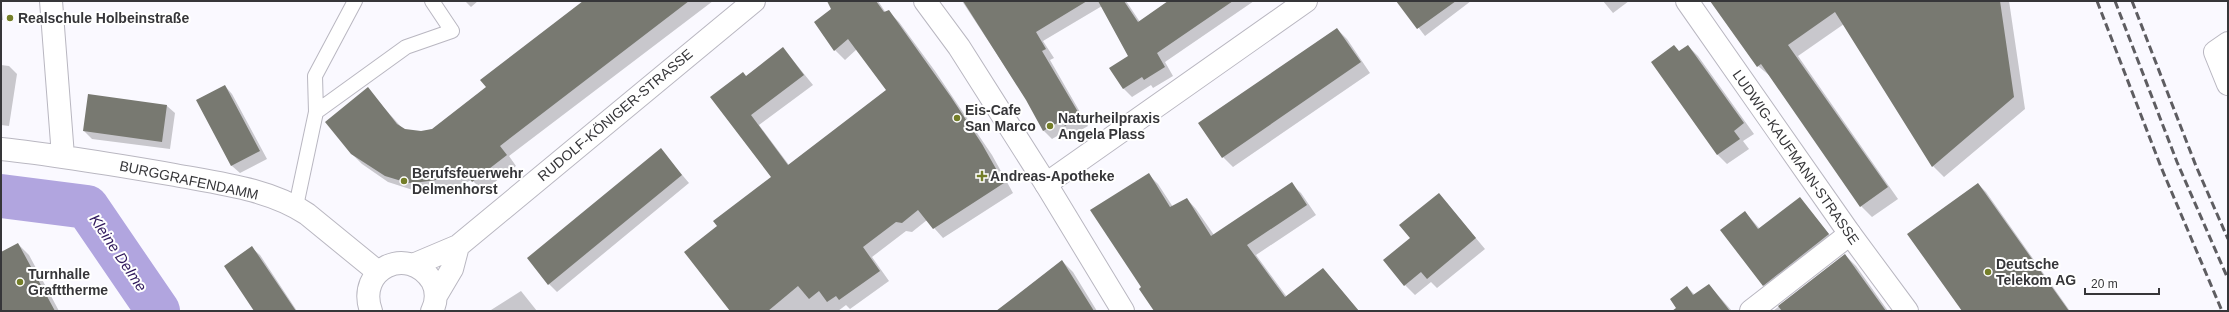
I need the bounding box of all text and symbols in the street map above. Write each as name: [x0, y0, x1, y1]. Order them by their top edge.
place label: Realschule Holbeinstraße: [18, 10, 189, 26]
marker: Realschule Holbeinstraße: [5, 13, 15, 23]
street label: RUDOLF-KÖNIGER-STRASSE: [534, 45, 696, 184]
street label: LUDWIG-KAUFMANN-STRASSE: [1729, 67, 1863, 247]
place label: Eis-Cafe San Marco: [965, 102, 1036, 134]
place label: Naturheilpraxis Angela Plass: [1058, 110, 1160, 142]
marker: Eis-Cafe San Marco: [952, 113, 962, 123]
marker: Naturheilpraxis Angela Plass: [1045, 121, 1055, 131]
street label: BURGGRAFENDAMM: [118, 157, 260, 203]
place label: Berufsfeuerwehr Delmenhorst: [412, 165, 524, 197]
place label: Andreas-Apotheke: [990, 168, 1115, 184]
marker: Andreas-Apotheke: [977, 171, 987, 181]
marker: Berufsfeuerwehr Delmenhorst: [399, 176, 409, 186]
water label: Kleine Delme: [86, 211, 150, 294]
place label: Deutsche Telekom AG: [1996, 256, 2076, 288]
place label: Turnhalle Grafttherme: [28, 266, 108, 298]
marker: Deutsche Telekom AG: [1983, 267, 1993, 277]
scale bar: [2085, 270, 2159, 296]
marker: Turnhalle Grafttherme: [15, 277, 25, 287]
text: 20 m: [2091, 277, 2118, 291]

